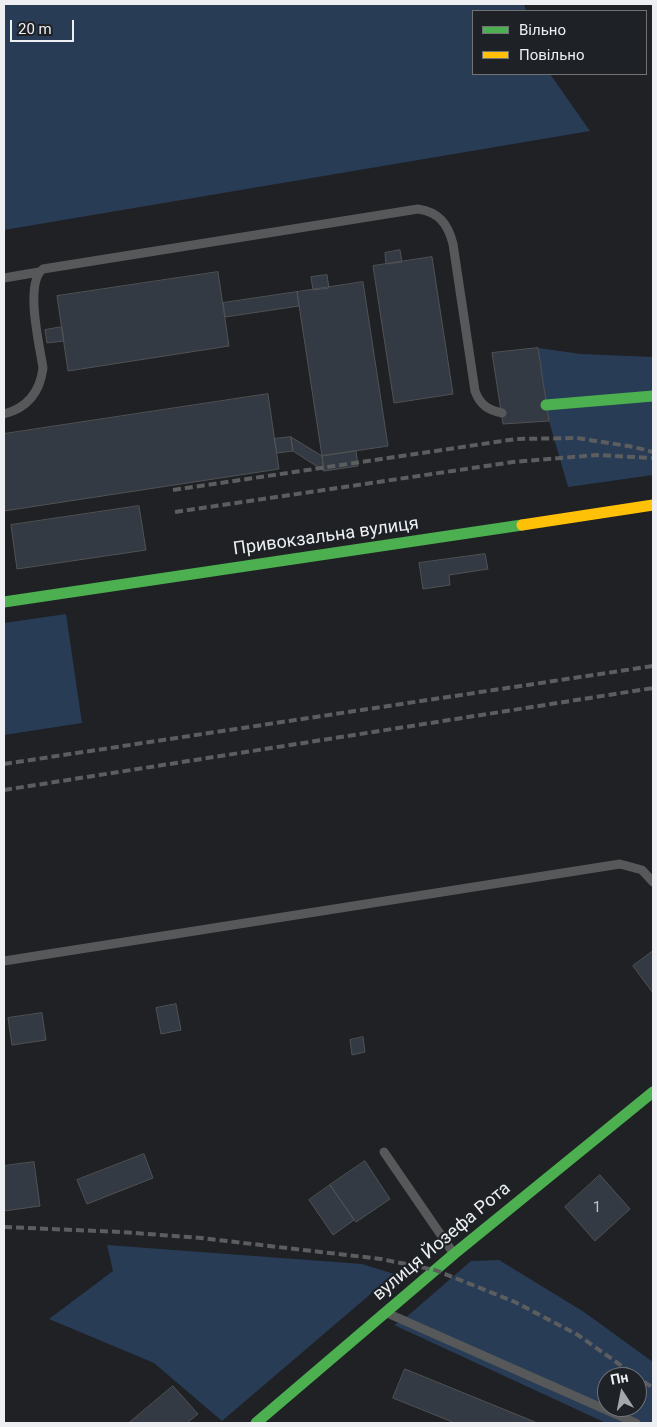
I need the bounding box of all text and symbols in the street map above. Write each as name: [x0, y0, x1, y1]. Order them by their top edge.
scale bar: [12, 10, 76, 42]
legend: [472, 10, 647, 75]
text: 20 m: [18, 20, 52, 38]
text: Вільно: [519, 21, 566, 39]
text: Повільно: [519, 46, 585, 64]
street label: Привокзальна вулиця: [232, 513, 420, 561]
street label: вулиця Йозефа Рота: [369, 1178, 515, 1306]
house number: 1: [593, 1199, 601, 1217]
north arrow: [597, 1367, 647, 1417]
text: Пн: [609, 1369, 630, 1388]

